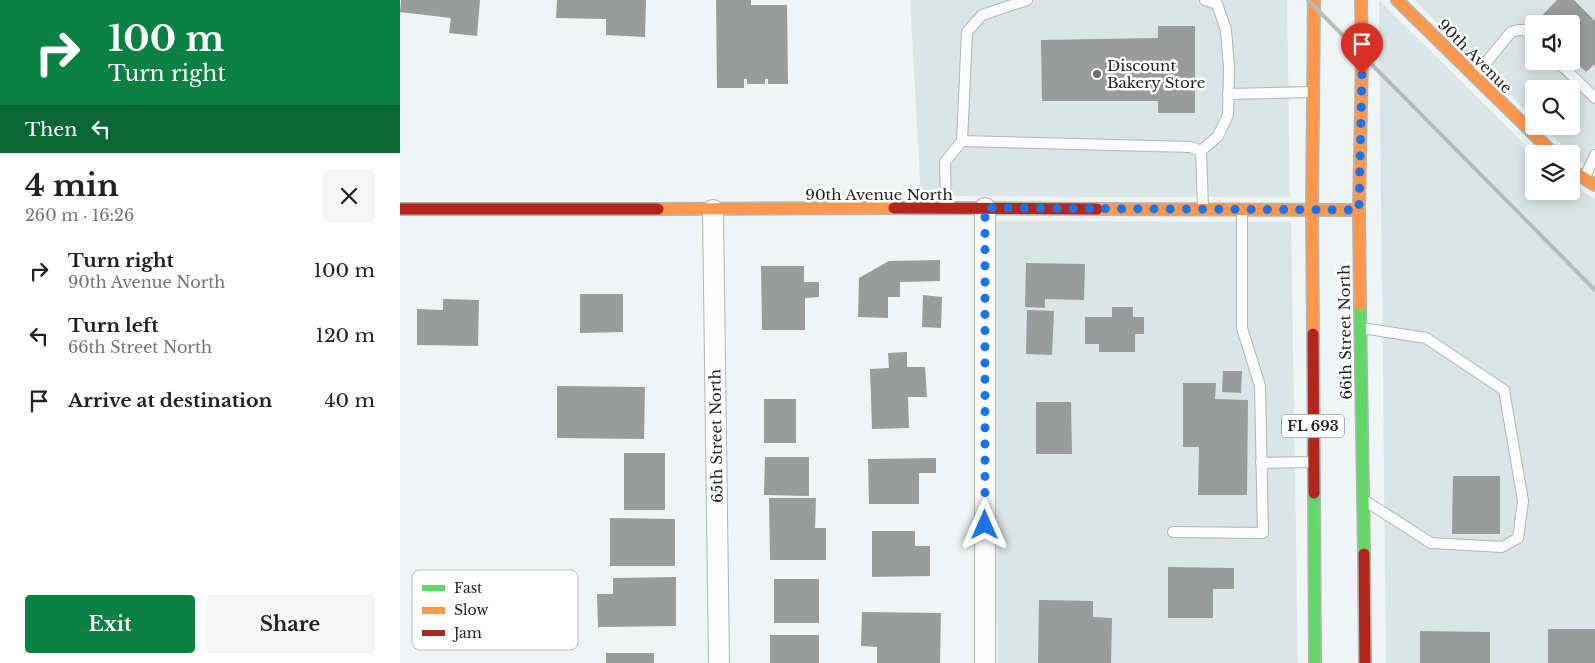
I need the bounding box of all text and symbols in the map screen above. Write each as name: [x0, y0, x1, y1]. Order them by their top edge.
street label: 90th Avenue: [1434, 15, 1516, 97]
map controls: [1525, 15, 1580, 200]
button: sound: [1525, 15, 1580, 70]
text: 100 m: [108, 17, 224, 60]
icon: right: [25, 20, 90, 85]
pin: [1341, 23, 1383, 74]
icon: arrive: [1348, 30, 1376, 58]
place label: Discount Bakery Store: [1107, 56, 1205, 92]
text: Turn right: [108, 60, 226, 87]
marker: Discount Bakery Store: [1091, 68, 1103, 80]
button: search: [1525, 80, 1580, 135]
icon: left: [87, 115, 115, 143]
text: Then: [25, 118, 77, 141]
button: layers: [1525, 145, 1580, 200]
text: 4 min: [25, 167, 119, 204]
button: close: [323, 170, 375, 222]
street label: 90th Avenue North: [805, 185, 953, 204]
text: 260 m · 16:26: [25, 205, 134, 225]
text: Turn right: [68, 249, 174, 272]
icon: right: [25, 257, 53, 285]
text: 100 m: [314, 259, 375, 282]
street label: 66th Street North: [1334, 264, 1356, 400]
text: 90th Avenue North: [68, 272, 225, 292]
text: Turn left: [68, 314, 159, 337]
icon: left: [25, 322, 53, 350]
text: 120 m: [315, 324, 375, 347]
text: 66th Street North: [68, 337, 212, 357]
street label: 65th Street North: [705, 369, 727, 503]
icon: arrive: [25, 387, 53, 415]
text: Arrive at destination: [68, 389, 272, 412]
text: 40 m: [324, 389, 375, 412]
road number: FL 693: [1282, 414, 1344, 438]
position arrow: [958, 498, 1010, 550]
legend: [412, 570, 578, 650]
text: Fast: [454, 579, 483, 597]
button: Exit: [25, 595, 195, 653]
button: Share: [205, 595, 375, 653]
text: Slow: [454, 601, 488, 619]
text: Jam: [452, 624, 482, 642]

